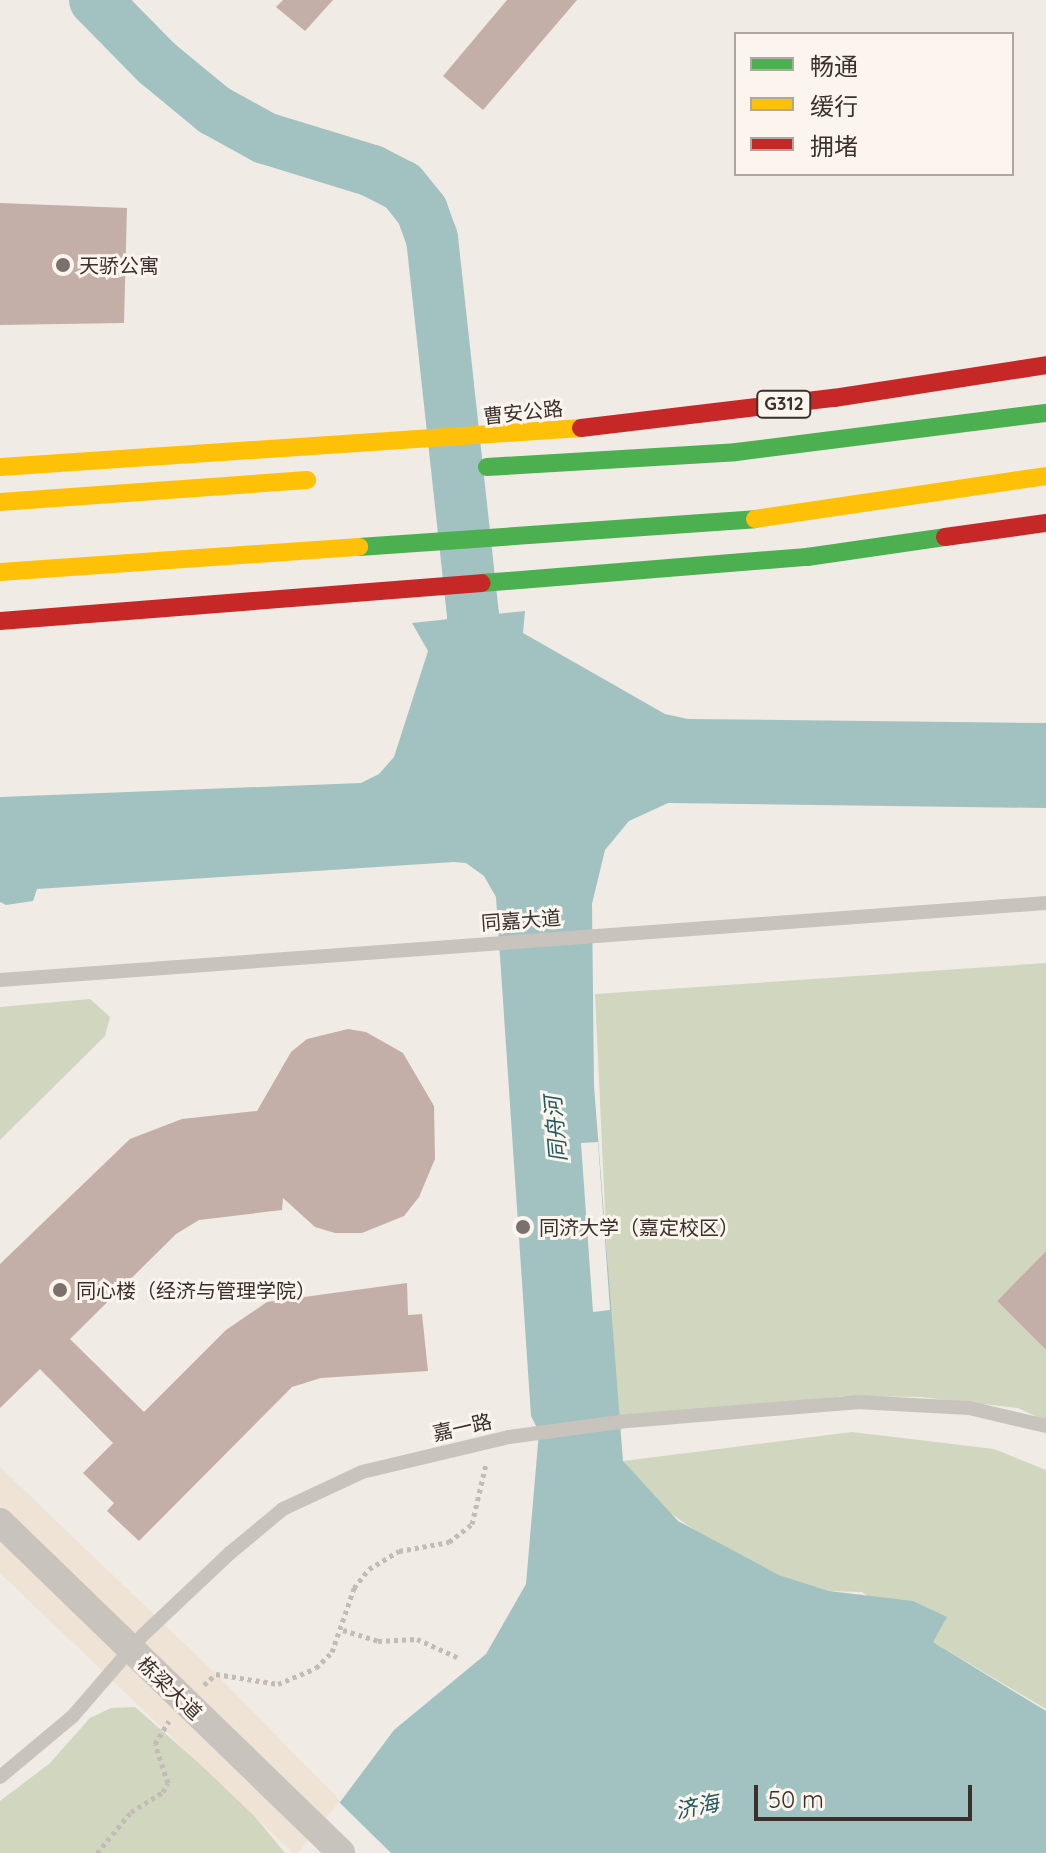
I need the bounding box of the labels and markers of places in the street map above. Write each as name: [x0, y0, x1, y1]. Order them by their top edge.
place label: 天骄公寓: [79, 253, 159, 277]
marker: 天骄公寓: [54, 256, 72, 274]
place label: 同济大学（嘉定校区）: [539, 1215, 739, 1239]
marker: 同济大学（嘉定校区）: [514, 1218, 532, 1236]
place label: 同心楼（经济与管理学院）: [76, 1278, 316, 1302]
marker: 同心楼（经济与管理学院）: [51, 1281, 69, 1299]

